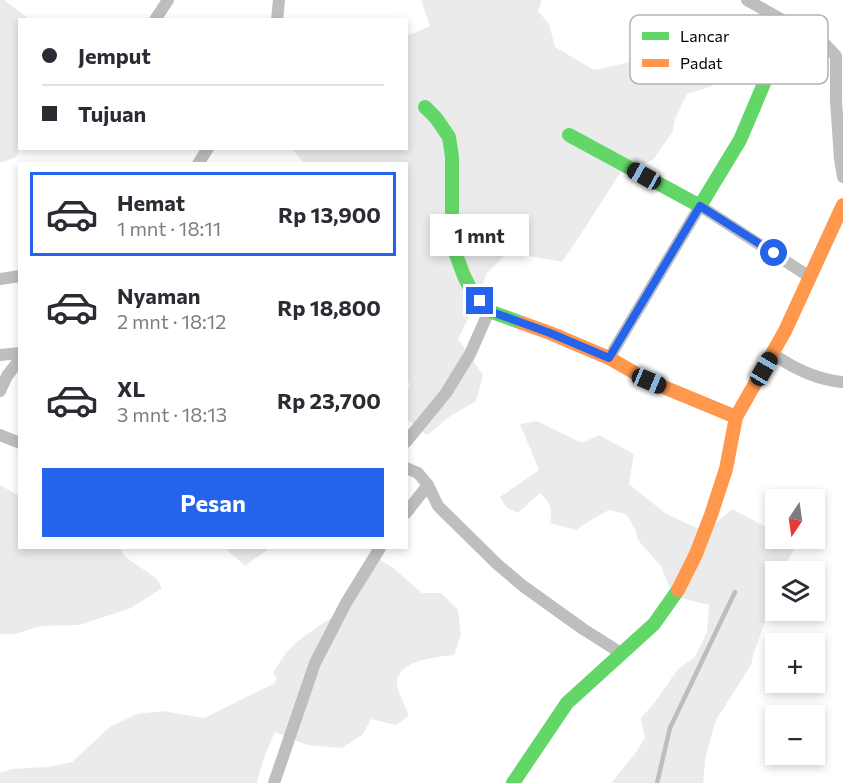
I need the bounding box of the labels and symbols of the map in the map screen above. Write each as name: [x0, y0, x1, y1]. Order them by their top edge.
legend: [630, 15, 828, 84]
text: Lancar: [680, 26, 730, 45]
text: Padat: [680, 53, 723, 72]
car: [624, 159, 664, 193]
callout: 1 mnt: [430, 214, 530, 256]
route start: [760, 239, 787, 266]
route end: [466, 287, 493, 314]
car: [747, 349, 781, 389]
car: [629, 366, 669, 396]
north arrow: [765, 489, 825, 549]

